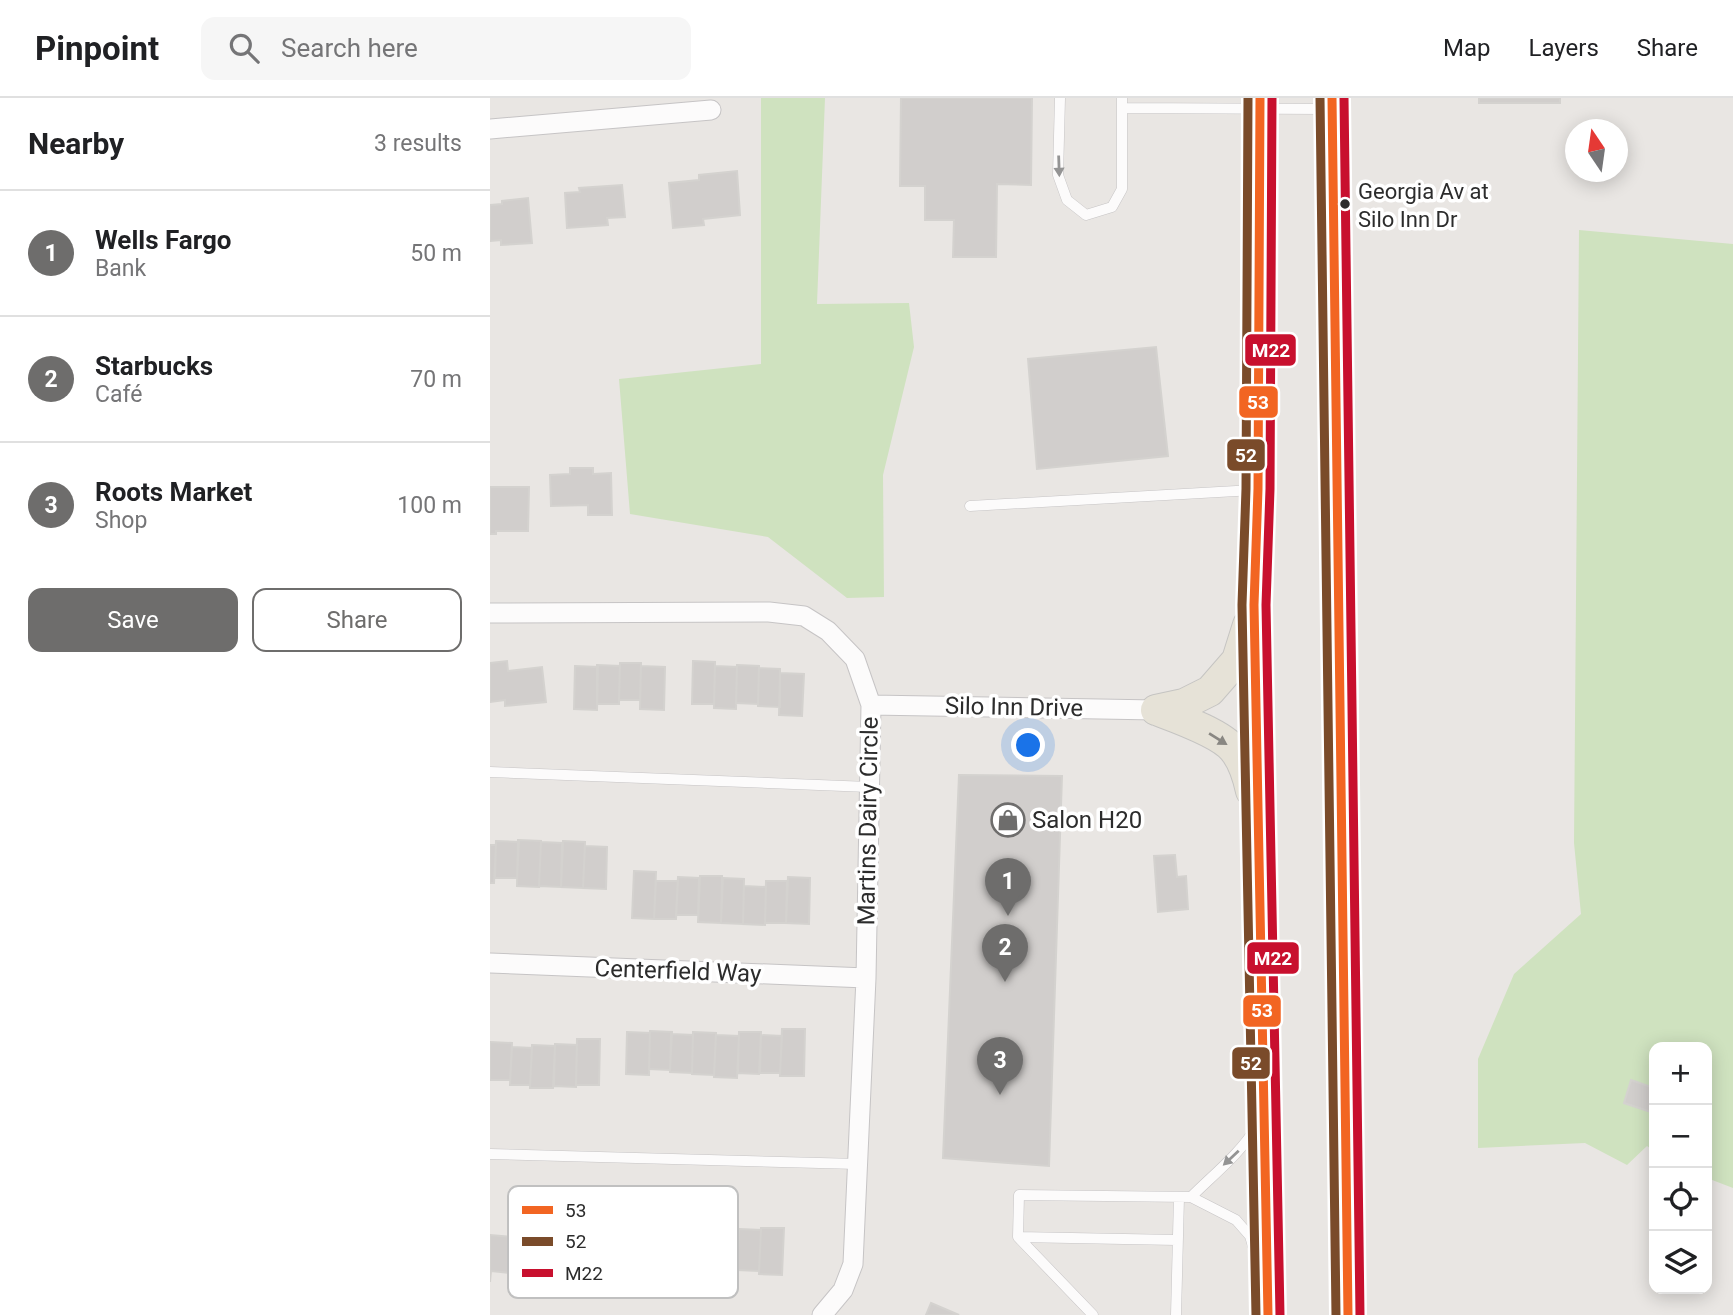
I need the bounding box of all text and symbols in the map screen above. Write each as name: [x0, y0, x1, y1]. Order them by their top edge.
search box: [201, 17, 691, 80]
text: Pinpoint: [35, 29, 159, 68]
icon: search: [225, 29, 263, 67]
text: Search here: [281, 33, 418, 63]
text: Map: [1443, 34, 1491, 62]
text: Layers: [1529, 34, 1599, 62]
text: Share: [1637, 34, 1698, 62]
north arrow: [1565, 119, 1628, 182]
text: Nearby: [28, 126, 124, 161]
text: 3 results: [374, 130, 462, 157]
one-way arrow: [1054, 155, 1065, 177]
place label: Georgia Av at Silo Inn Dr: [1358, 179, 1489, 232]
marker: Georgia Av at Silo Inn Dr: [1338, 197, 1352, 211]
text: Wells Fargo: [95, 225, 232, 255]
text: 1: [44, 240, 58, 267]
text: 50 m: [410, 240, 462, 267]
text: Bank: [95, 255, 146, 282]
line badge: M22: [1244, 333, 1297, 367]
text: M22: [1252, 339, 1290, 362]
text: Starbucks: [95, 351, 213, 381]
text: 2: [44, 366, 58, 393]
text: 70 m: [410, 366, 462, 393]
text: Café: [95, 381, 142, 408]
line badge: 53: [1238, 385, 1279, 419]
text: 53: [1247, 391, 1269, 414]
line badge: 52: [1226, 438, 1266, 472]
text: 52: [1235, 444, 1257, 467]
text: Roots Market: [95, 477, 252, 507]
text: 3: [44, 492, 58, 519]
text: 100 m: [397, 492, 462, 519]
text: Shop: [95, 507, 147, 534]
button: Save: [28, 588, 238, 652]
button: Share: [252, 588, 462, 652]
street label: Silo Inn Drive: [945, 692, 1083, 722]
street label: Martins Dairy Circle: [852, 716, 884, 926]
your location: [1011, 728, 1045, 762]
one-way arrow: [1208, 732, 1228, 745]
shop icon: Salon H20: [989, 801, 1027, 839]
place label: Salon H20: [1032, 806, 1142, 834]
pin: 1: [985, 858, 1031, 916]
pin: 2: [982, 924, 1028, 982]
line badge: M22: [1246, 941, 1300, 975]
text: M22: [1254, 947, 1292, 970]
street label: Centerfield Way: [594, 954, 762, 988]
line badge: 53: [1242, 994, 1282, 1028]
text: 53: [1251, 999, 1273, 1022]
pin: 3: [977, 1037, 1023, 1095]
map controls: [1649, 1042, 1712, 1294]
button: +: [1649, 1042, 1712, 1105]
line badge: 52: [1231, 1046, 1271, 1080]
text: 52: [1240, 1052, 1262, 1075]
button: −: [1649, 1105, 1712, 1168]
one-way arrow: [1223, 1149, 1240, 1165]
button: locate: [1649, 1168, 1712, 1231]
legend: [508, 1186, 738, 1298]
text: 53: [565, 1199, 586, 1222]
text: 52: [565, 1230, 586, 1253]
button: layers: [1649, 1231, 1712, 1294]
text: M22: [565, 1262, 603, 1285]

